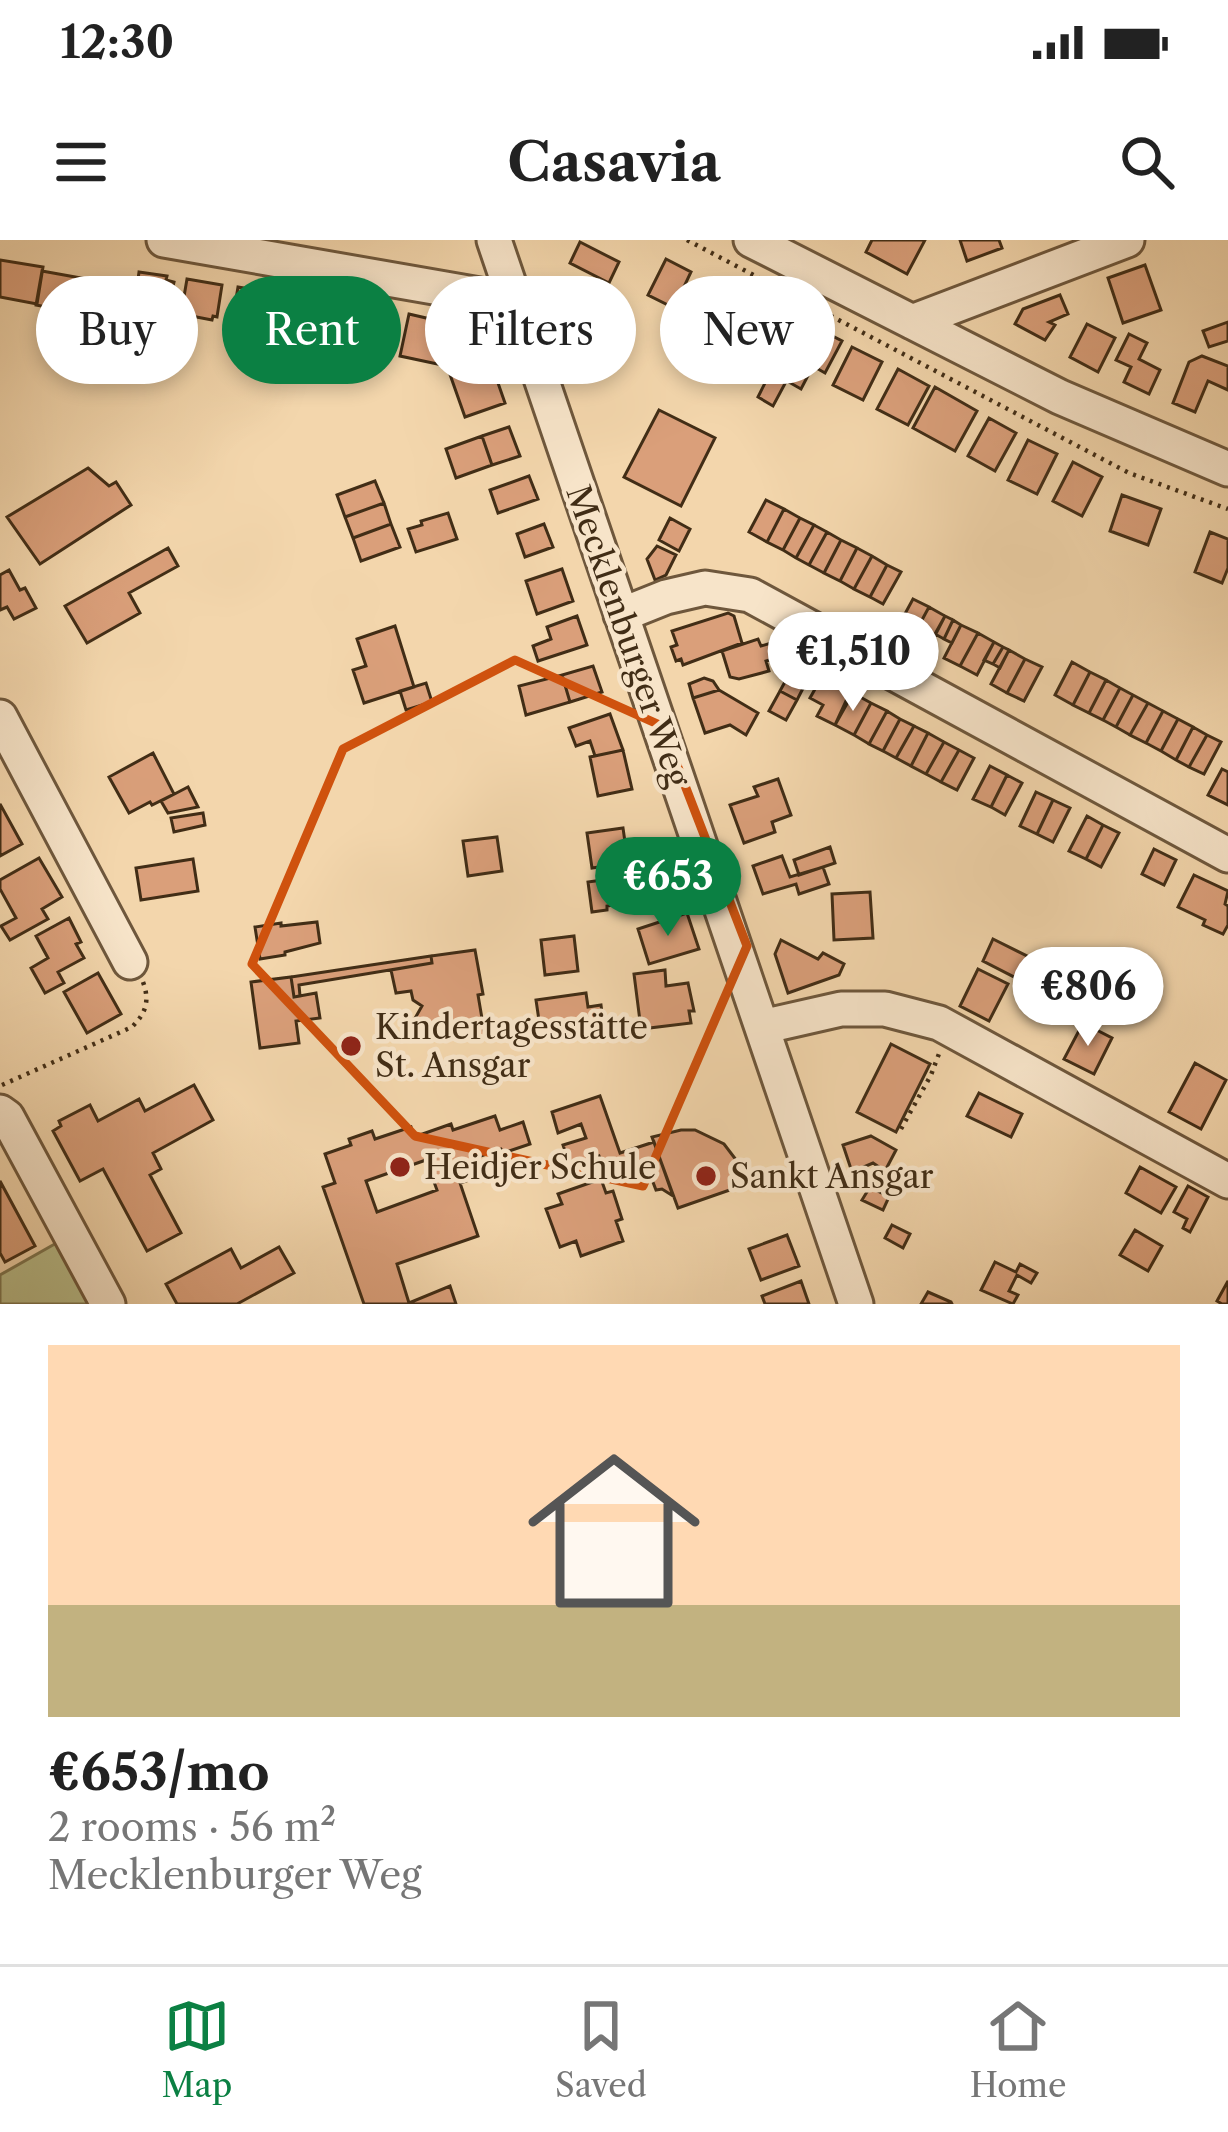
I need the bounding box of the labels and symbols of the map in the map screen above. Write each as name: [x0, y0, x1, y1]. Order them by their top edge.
street label: Mecklenburger Weg: [557, 480, 699, 793]
pin: €1,510: [755, 612, 951, 714]
pin: €653: [597, 837, 739, 939]
pin: €806: [1017, 947, 1159, 1049]
place label: Kindertagesstätte St. Ansgar: [375, 1007, 648, 1086]
marker: Kindertagesstätte St. Ansgar: [338, 1033, 364, 1059]
place label: Heidjer Schule: [424, 1147, 656, 1188]
marker: Heidjer Schule: [387, 1154, 413, 1180]
place label: Sankt Ansgar: [730, 1156, 934, 1197]
marker: Sankt Ansgar: [693, 1163, 719, 1189]

